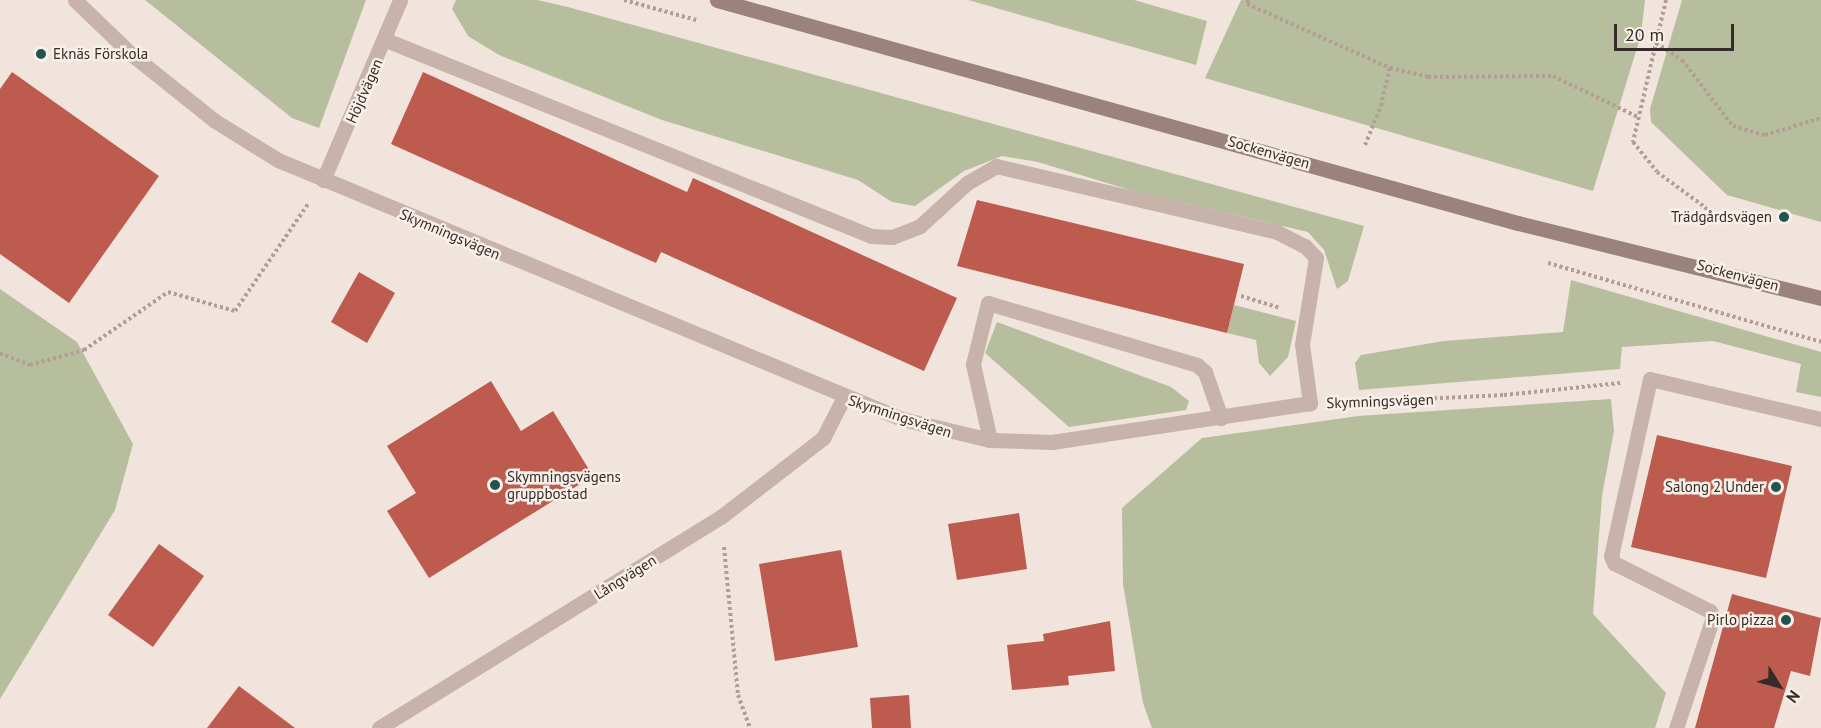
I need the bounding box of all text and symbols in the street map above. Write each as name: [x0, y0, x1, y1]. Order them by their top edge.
scale bar: [1617, 12, 1737, 50]
text: 20 m: [1625, 23, 1664, 46]
place label: Eknäs Förskola: [53, 45, 148, 63]
marker: Eknäs Förskola: [34, 47, 48, 61]
street label: Höjdvägen: [342, 56, 386, 126]
street label: Sockenvägen: [1226, 132, 1312, 172]
street label: Skymningsvägen: [397, 205, 503, 263]
place label: Trädgårdsvägen: [1671, 208, 1772, 226]
marker: Trädgårdsvägen: [1777, 210, 1791, 224]
street label: Sockenvägen: [1695, 255, 1781, 295]
street label: Skymningsvägen: [1326, 390, 1434, 412]
street label: Skymningsvägen: [846, 391, 954, 441]
place label: Skymningsvägens gruppbostad: [507, 467, 621, 502]
marker: Skymningsvägens gruppbostad: [488, 478, 502, 492]
place label: Salong 2 Under: [1665, 478, 1764, 496]
marker: Salong 2 Under: [1769, 480, 1783, 494]
street label: Långvägen: [591, 551, 659, 603]
place label: Pirlo pizza: [1707, 611, 1774, 629]
marker: Pirlo pizza: [1779, 613, 1793, 627]
north arrow: [1749, 656, 1809, 716]
text: N: [1782, 687, 1805, 707]

